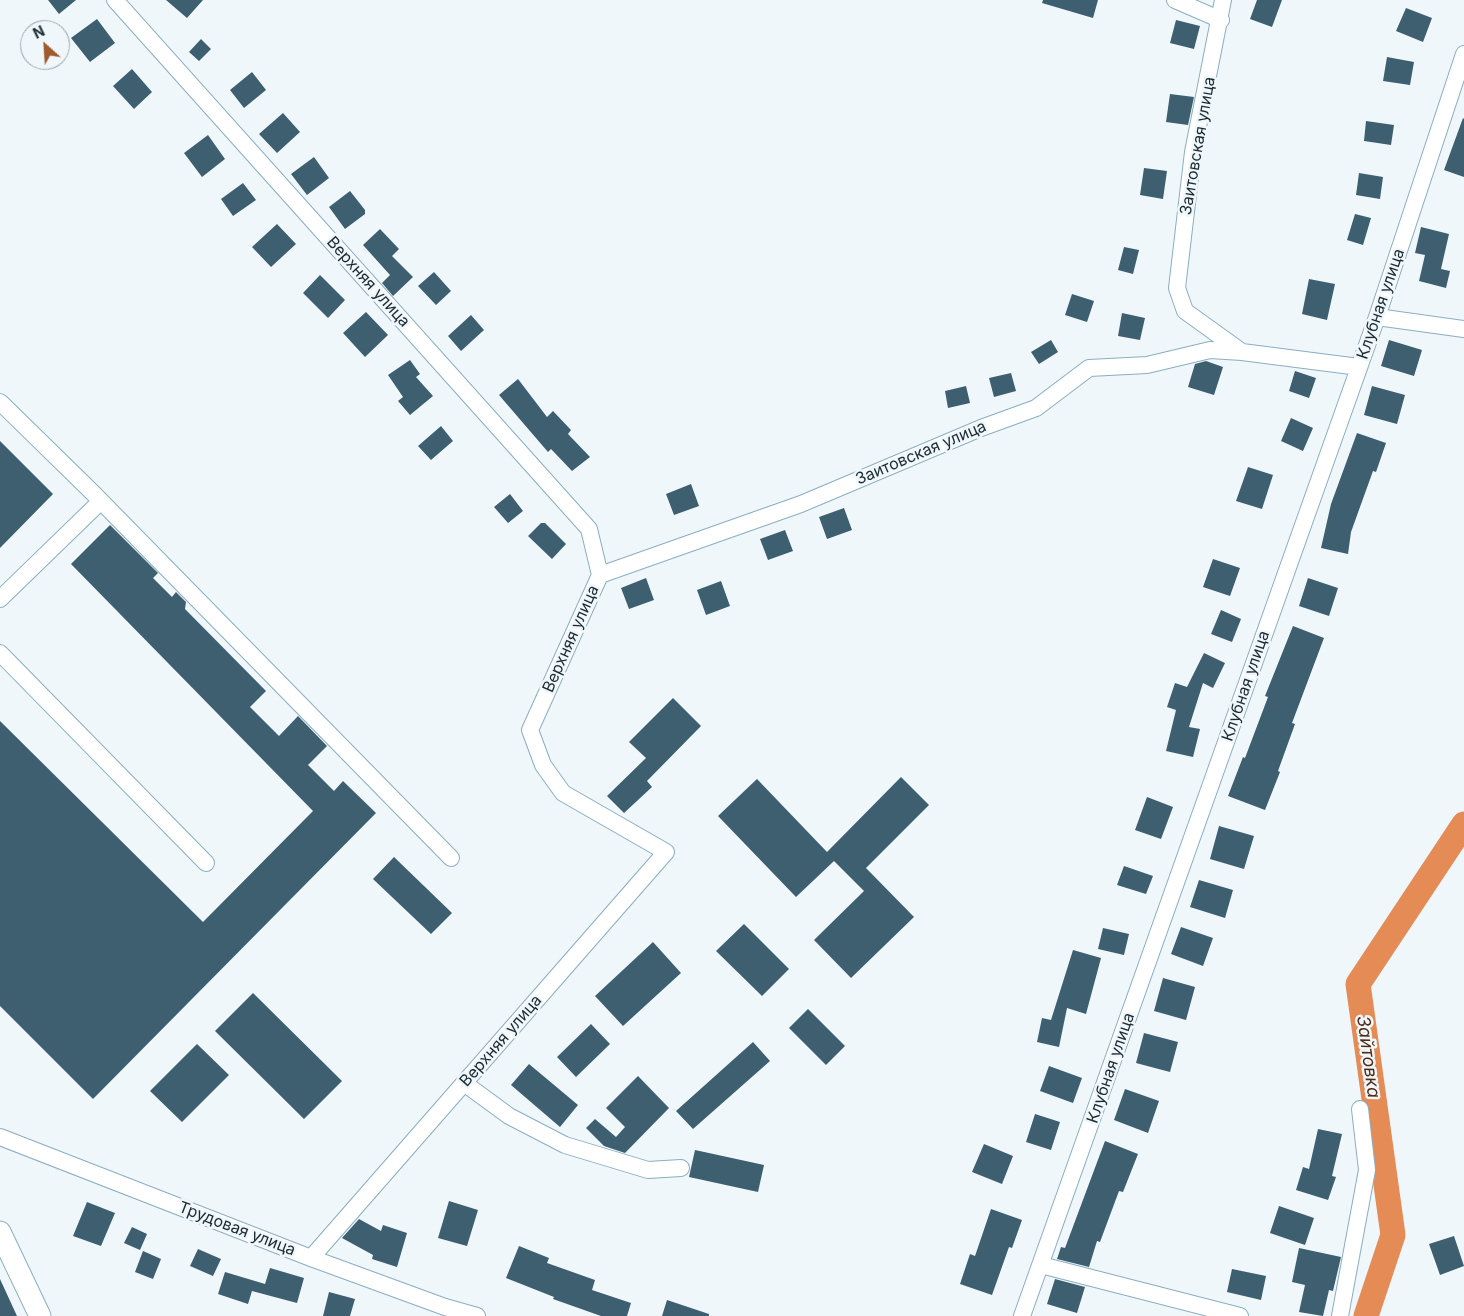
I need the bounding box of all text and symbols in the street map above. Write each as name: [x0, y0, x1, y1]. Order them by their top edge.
north arrow: [20, 20, 70, 70]
text: N: [30, 22, 47, 42]
street label: Заитовская улица: [1176, 76, 1220, 216]
street label: Верхняя улица: [322, 233, 414, 331]
street label: Клубная улица: [1353, 246, 1409, 362]
street label: Заитовская улица: [853, 417, 989, 489]
street label: Верхняя улица: [539, 583, 603, 695]
street label: Клубная улица: [1218, 628, 1274, 744]
street label: Верхняя улица: [456, 991, 546, 1091]
street label: Клубная улица: [1083, 1010, 1139, 1126]
water label: Зайтовка: [1352, 1015, 1384, 1099]
street label: Трудовая улица: [176, 1198, 298, 1260]

